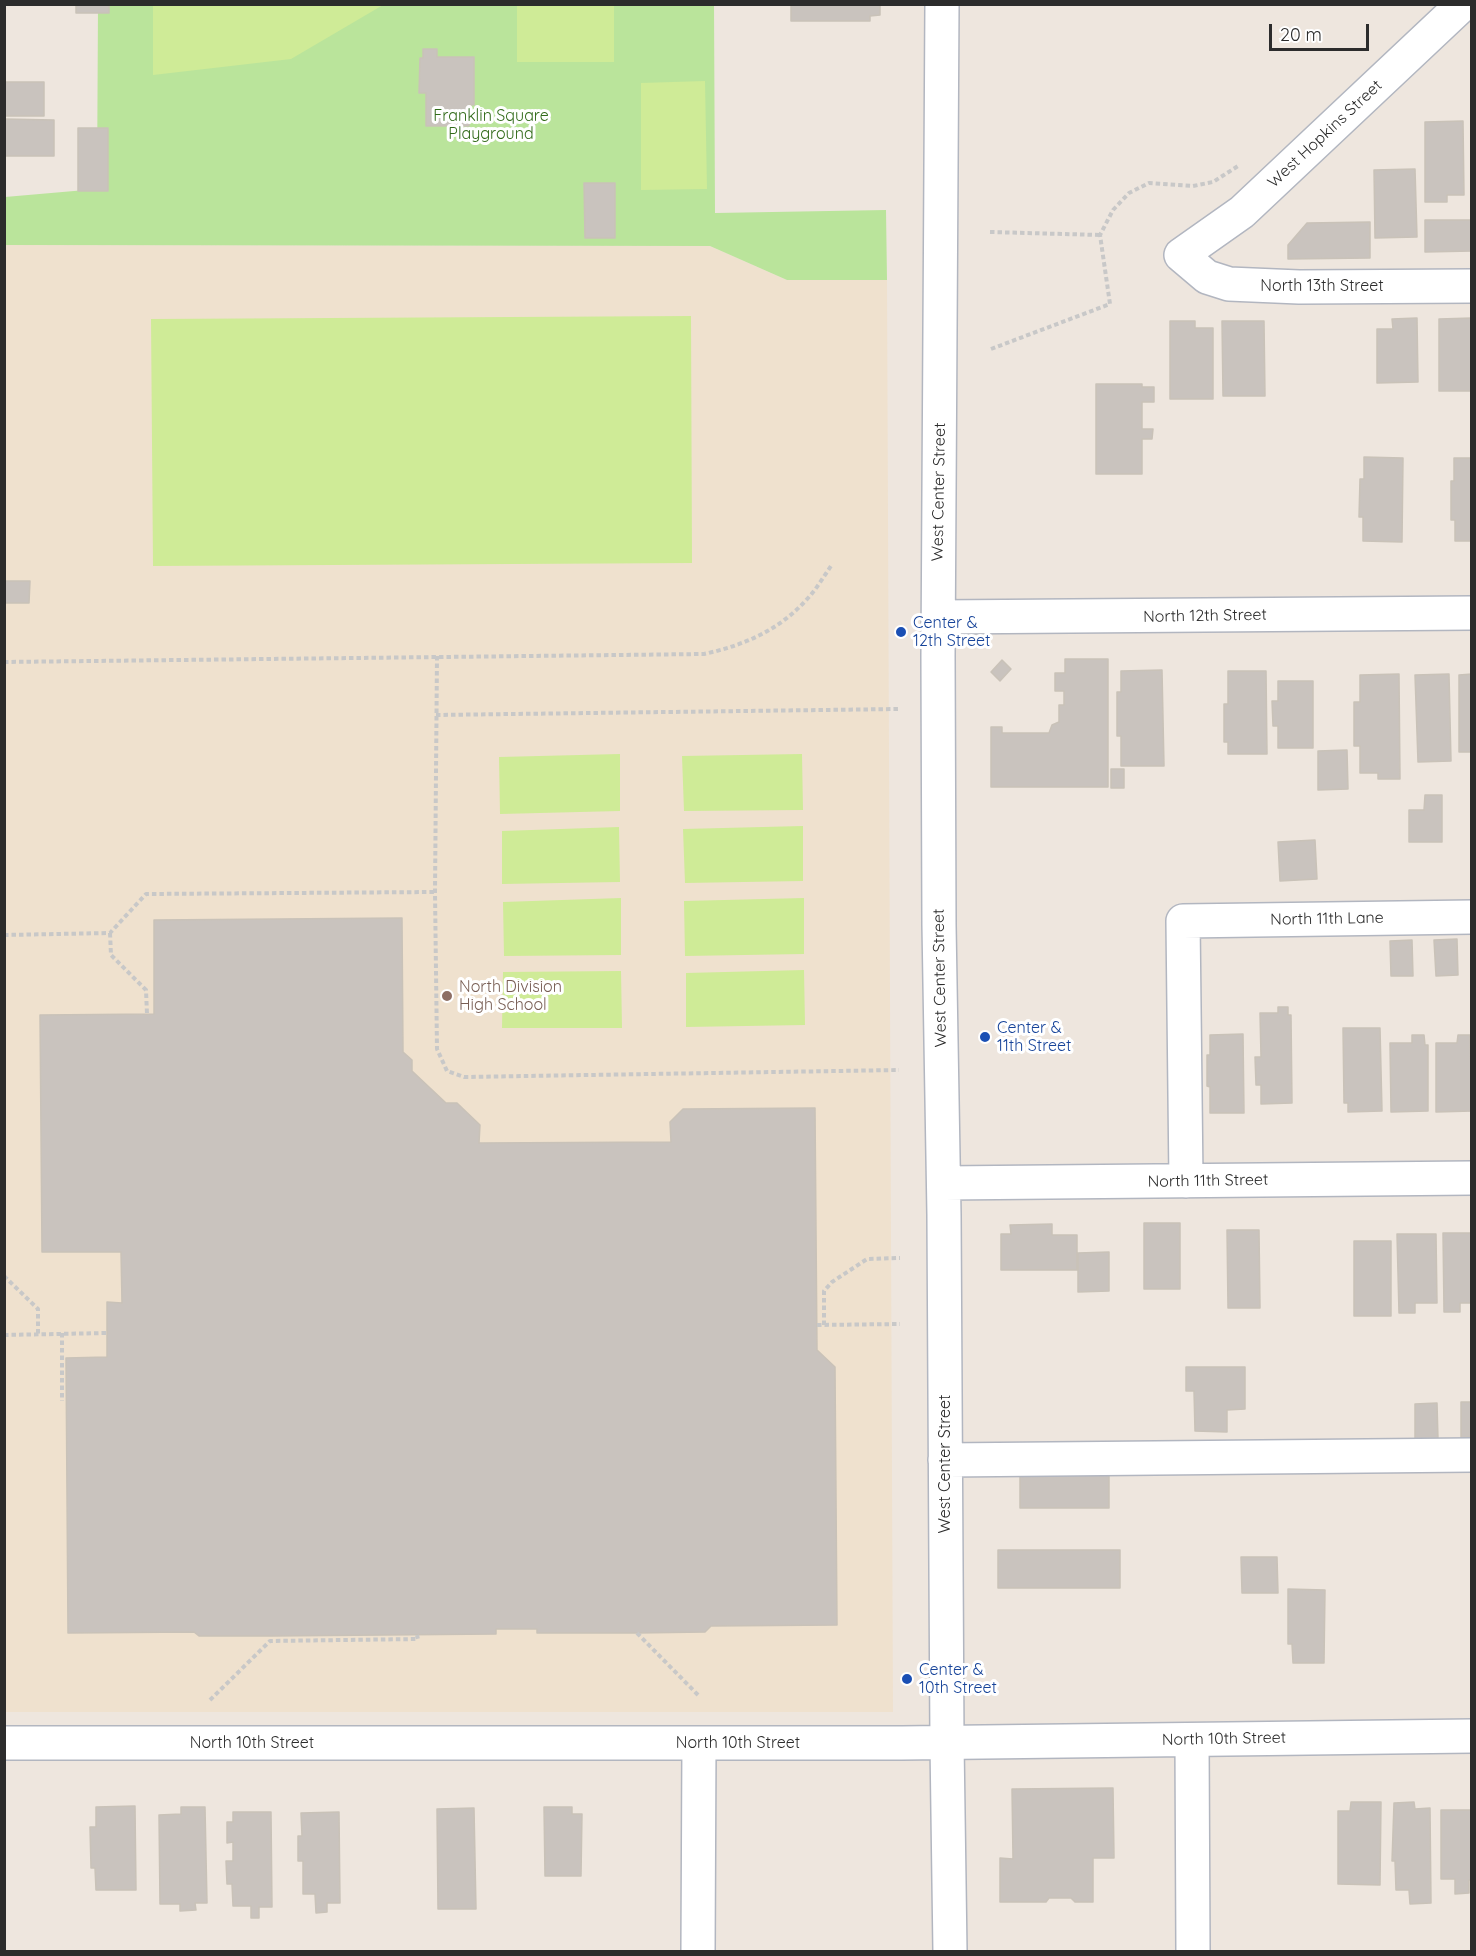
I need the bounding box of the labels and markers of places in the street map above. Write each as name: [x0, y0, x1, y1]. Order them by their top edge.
place label: Center & 12th Street: [913, 613, 990, 651]
marker: Center & 12th Street: [894, 625, 908, 639]
place label: North Division High School: [459, 977, 562, 1015]
marker: North Division High School: [440, 989, 454, 1003]
place label: Center & 11th Street: [997, 1018, 1071, 1056]
marker: Center & 11th Street: [978, 1030, 992, 1044]
place label: Center & 10th Street: [919, 1660, 997, 1698]
marker: Center & 10th Street: [900, 1672, 914, 1686]

